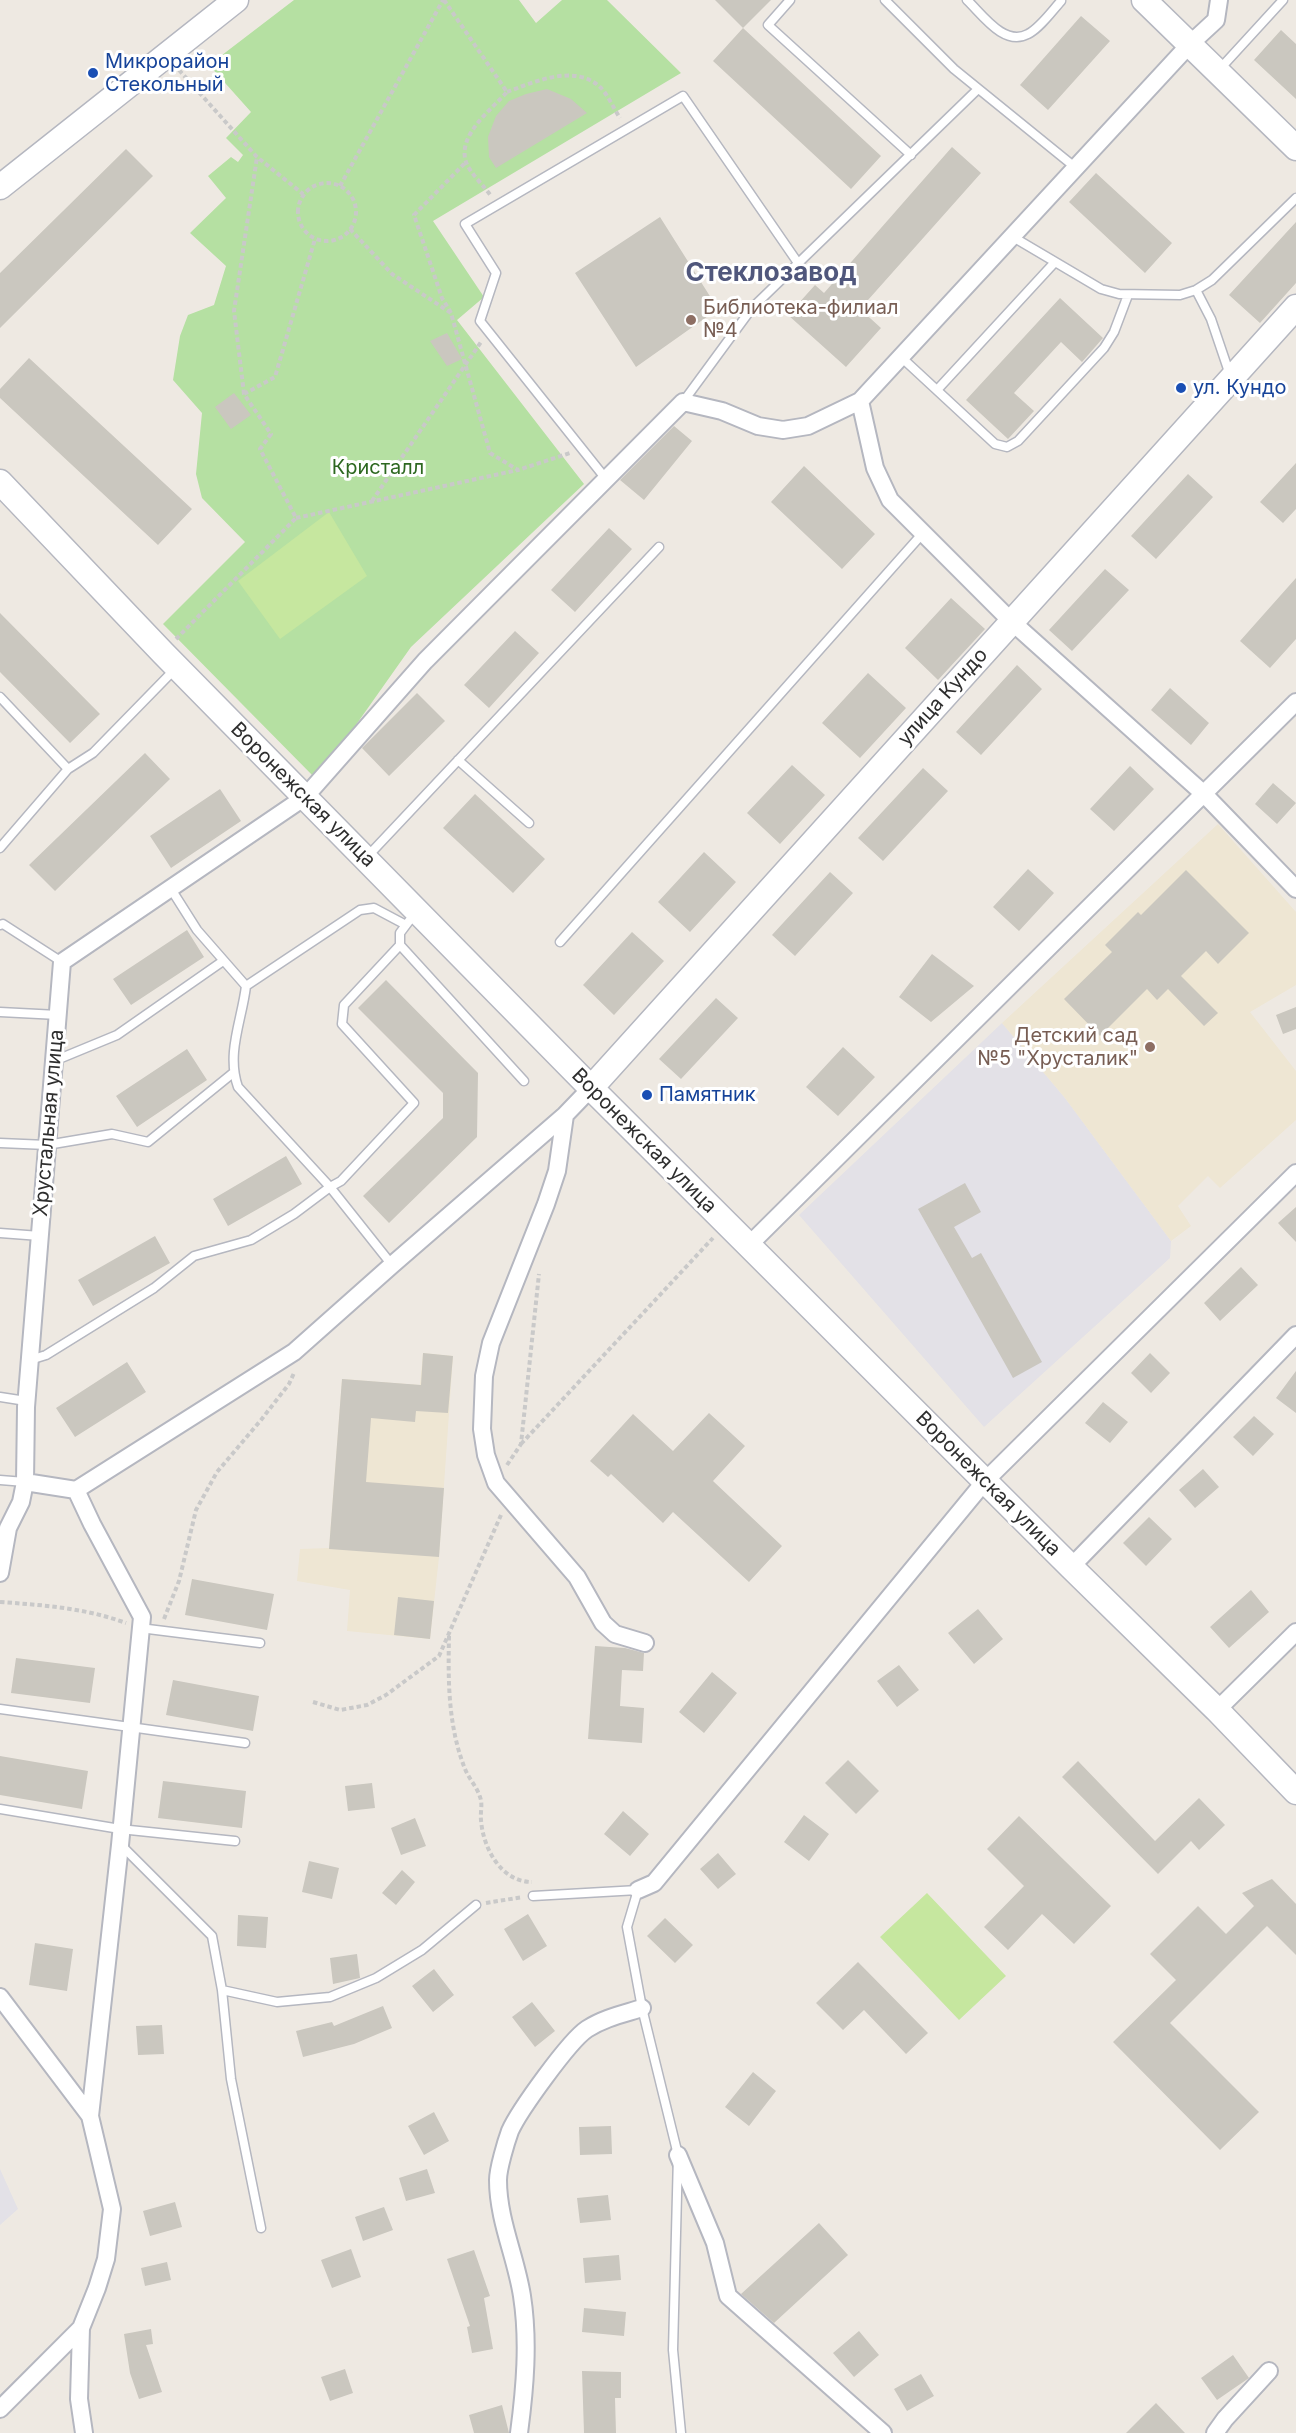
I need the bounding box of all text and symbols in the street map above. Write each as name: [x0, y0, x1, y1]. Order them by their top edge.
place label: Микрорайон Стекольный: [105, 50, 229, 97]
marker: Микрорайон Стекольный: [86, 66, 100, 80]
district label: Стеклозавод: [685, 257, 857, 289]
place label: Библиотека-филиал №4: [703, 296, 899, 343]
marker: Библиотека-филиал №4: [684, 313, 698, 327]
place label: ул. Кундо: [1193, 376, 1286, 400]
marker: ул. Кундо: [1174, 381, 1188, 395]
park label: Кристалл: [332, 456, 424, 480]
street label: улица Кундо: [893, 643, 993, 751]
street label: Воронежская улица: [226, 718, 380, 872]
place label: Детский сад №5 "Хрусталик": [977, 1024, 1138, 1071]
street label: Хрустальная улица: [29, 1029, 69, 1217]
marker: Детский сад №5 "Хрусталик": [1143, 1040, 1157, 1054]
street label: Воронежская улица: [567, 1064, 721, 1218]
place label: Памятник: [659, 1083, 756, 1107]
marker: Памятник: [640, 1088, 654, 1102]
street label: Воронежская улица: [911, 1407, 1065, 1561]

